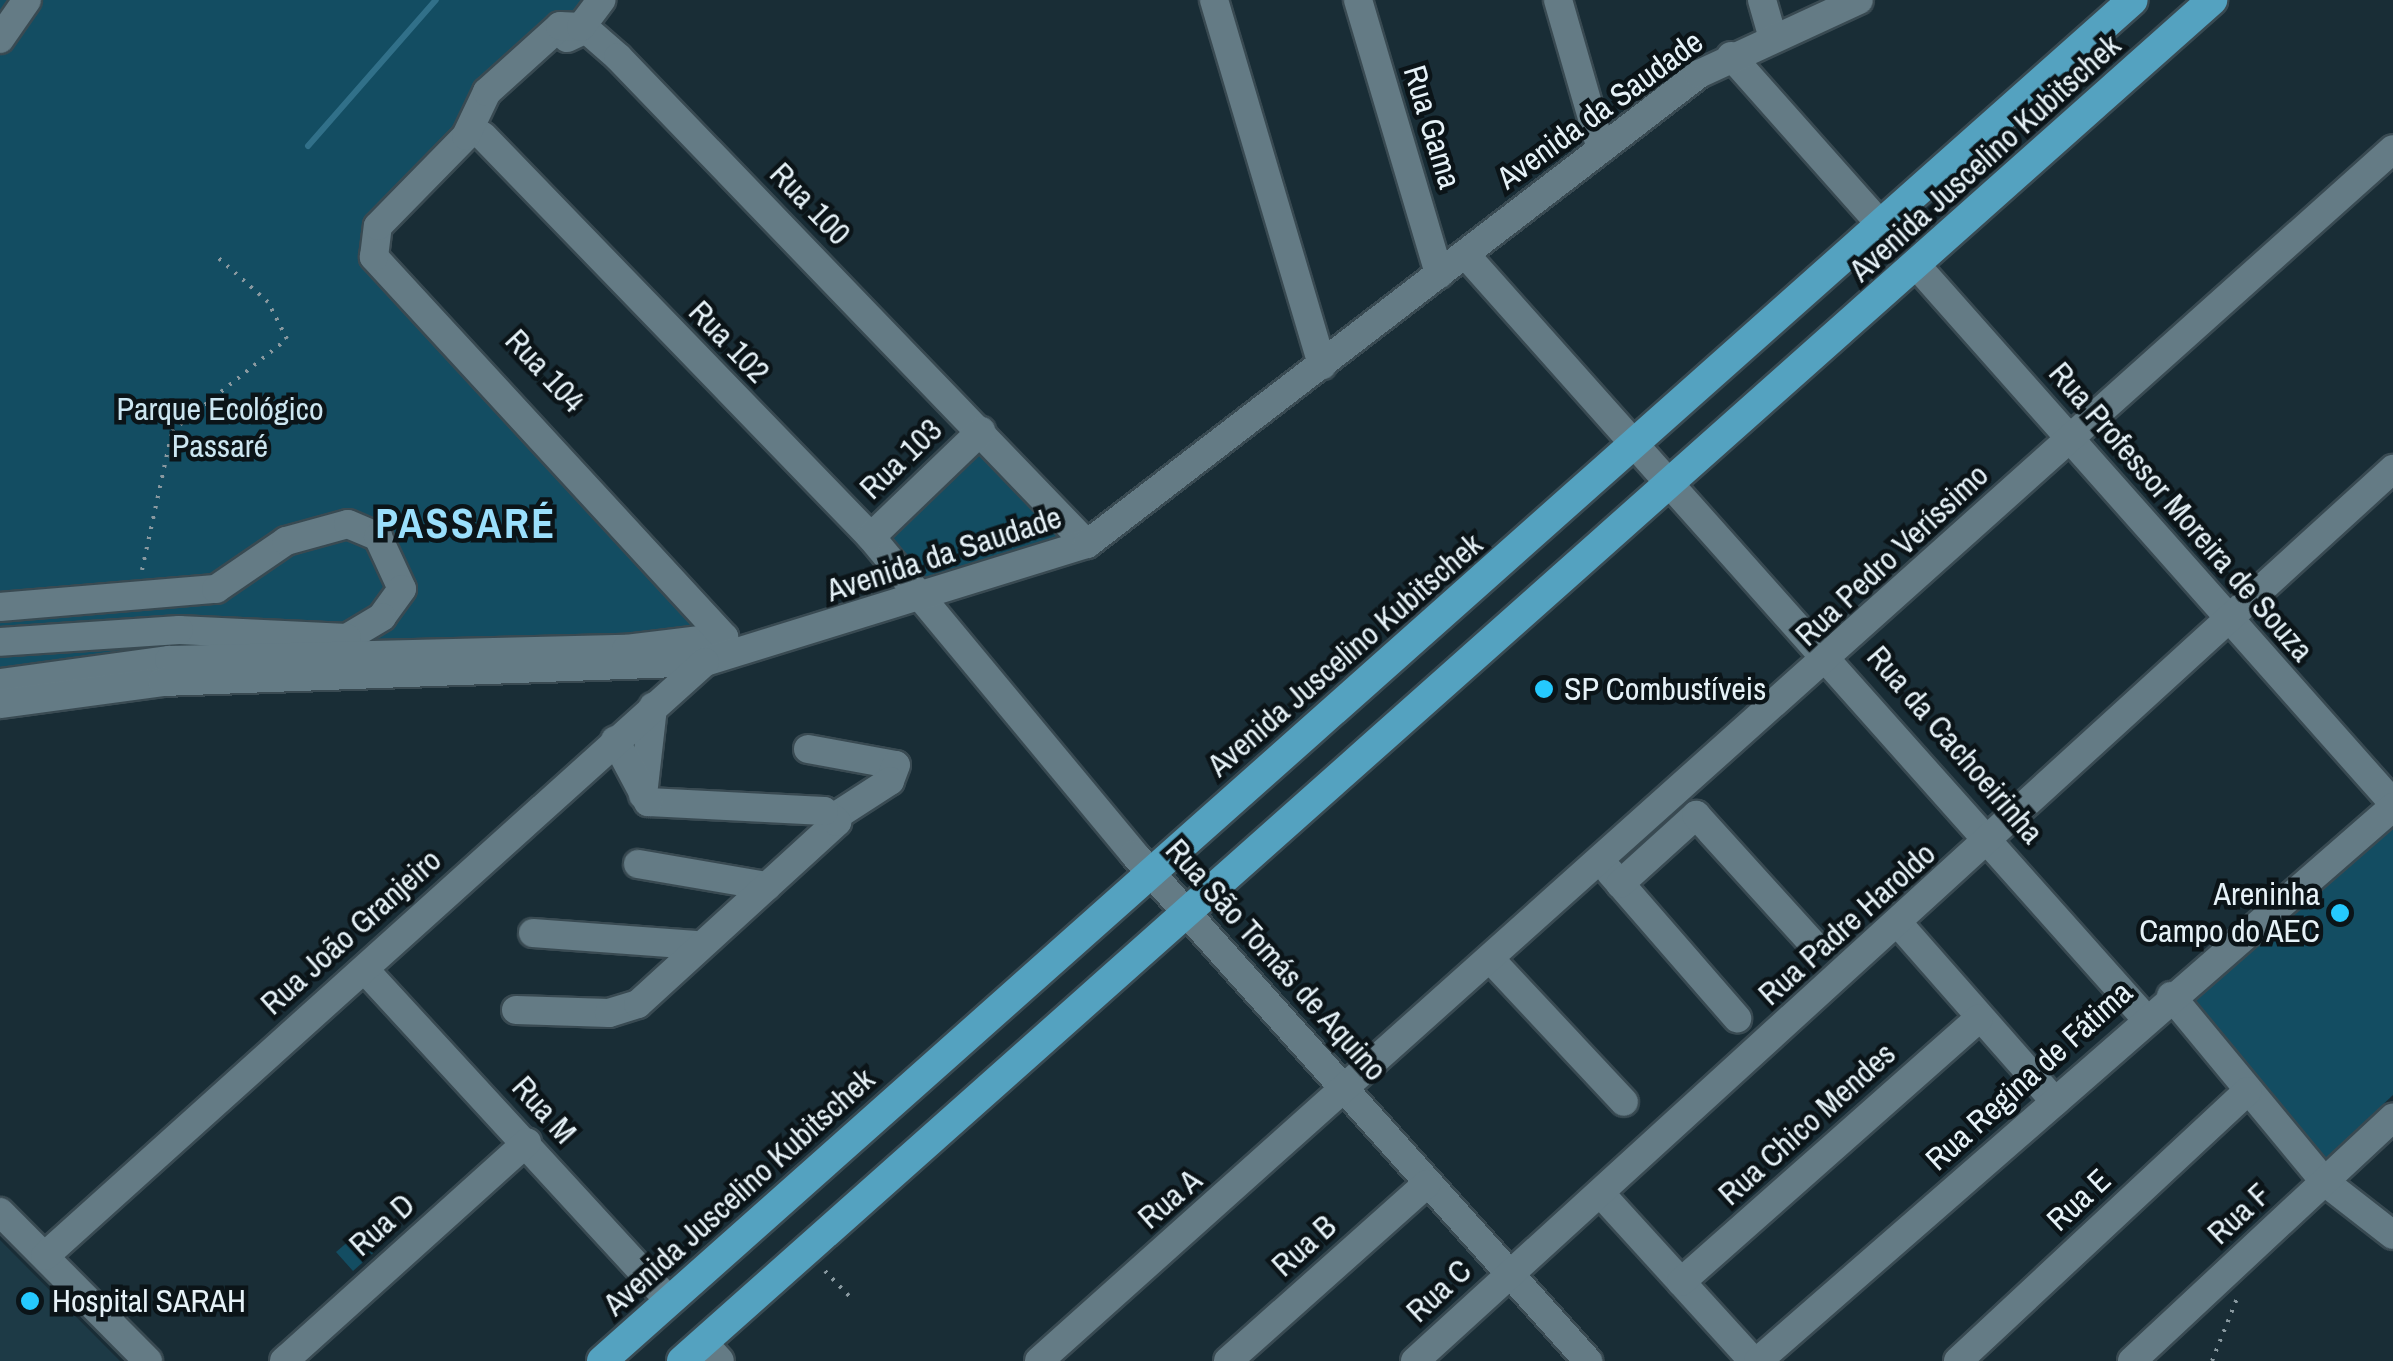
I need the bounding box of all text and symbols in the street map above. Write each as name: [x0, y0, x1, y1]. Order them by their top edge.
street label: Avenida da Saudade: [1490, 23, 1710, 197]
street label: Avenida Juscelino Kubitschek: [1842, 26, 2128, 290]
street label: Rua Gama: [1395, 61, 1469, 193]
street label: Rua 100: [762, 155, 858, 253]
street label: Rua 102: [681, 293, 777, 391]
street label: Rua 104: [497, 322, 593, 420]
street label: Rua Professor Moreira de Souza: [2041, 355, 2321, 669]
park label: Parque Ecológico Passaré: [116, 391, 324, 466]
street label: Rua 103: [852, 411, 950, 507]
street label: Rua Pedro Veríssimo: [1788, 456, 1996, 654]
district label: PASSARÉ: [375, 498, 557, 548]
street label: Avenida da Saudade: [822, 498, 1066, 610]
street label: Avenida Juscelino Kubitschek: [1200, 525, 1490, 785]
street label: Rua da Cachoeirinha: [1859, 638, 2051, 852]
place label: SP Combustíveis: [1564, 670, 1767, 708]
marker: SP Combustíveis: [1533, 678, 1555, 700]
street label: Rua São Tomás de Aquino: [1157, 831, 1395, 1089]
street label: Rua Padre Haroldo: [1751, 835, 1943, 1013]
street label: Rua João Granjeiro: [253, 841, 449, 1023]
place label: Areninha Campo do AEC: [2138, 876, 2320, 951]
marker: Areninha Campo do AEC: [2329, 902, 2351, 924]
street label: Rua Regina de Fátima: [1918, 973, 2140, 1179]
street label: Rua Chico Mendes: [1711, 1035, 1903, 1213]
street label: Avenida Juscelino Kubitschek: [596, 1060, 882, 1324]
street label: Rua M: [504, 1068, 584, 1152]
street label: Rua A: [1130, 1161, 1210, 1237]
street label: Rua E: [2039, 1161, 2119, 1239]
street label: Rua F: [2200, 1176, 2278, 1252]
street label: Rua D: [342, 1186, 422, 1264]
street label: Rua B: [1264, 1207, 1344, 1285]
street label: Rua C: [1399, 1252, 1479, 1330]
place label: Hospital SARAH: [52, 1282, 246, 1320]
marker: Hospital SARAH: [17, 1288, 43, 1314]

